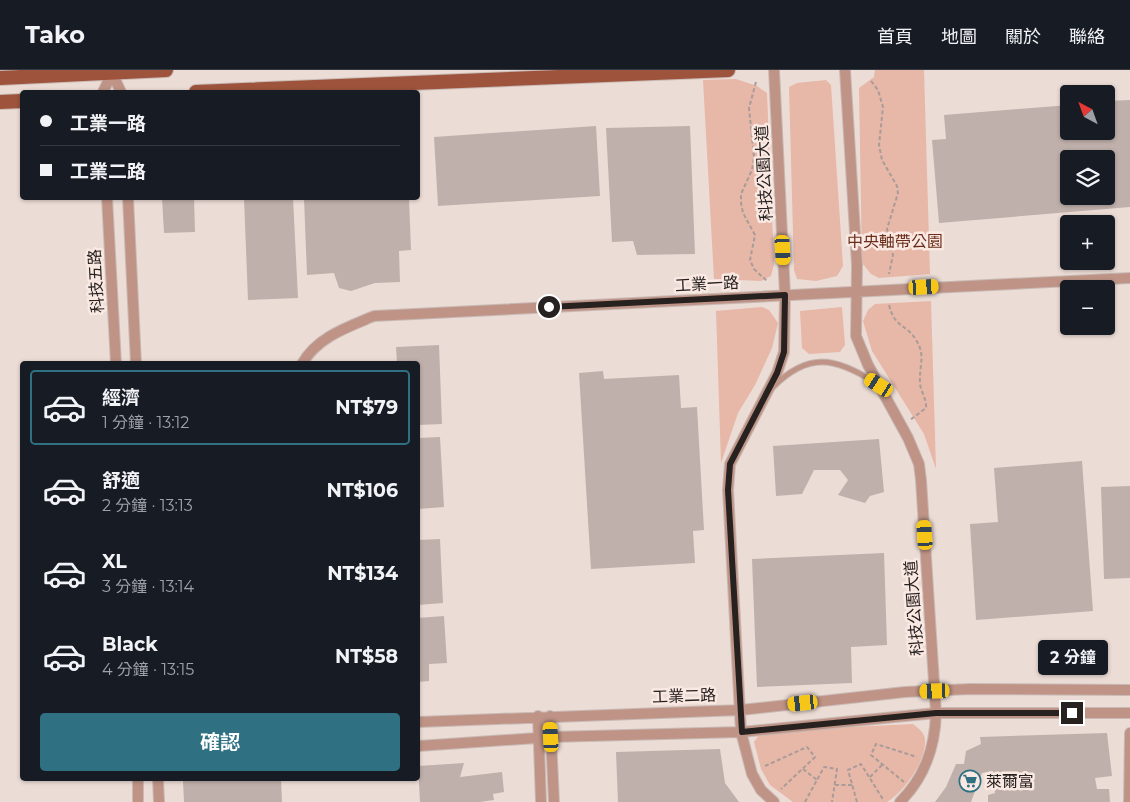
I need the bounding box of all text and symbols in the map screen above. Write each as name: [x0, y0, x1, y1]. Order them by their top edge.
text: Tako: [25, 20, 85, 49]
text: 首頁: [877, 26, 913, 48]
text: 地圖: [941, 26, 977, 48]
text: 關於: [1005, 26, 1041, 48]
text: 聯絡: [1069, 26, 1105, 48]
north arrow: [1060, 85, 1115, 140]
map controls: [1060, 85, 1115, 335]
text: 工業一路: [70, 112, 146, 135]
street label: 科技公園大道: [752, 125, 776, 221]
button: layers: [1060, 150, 1115, 205]
text: 工業二路: [70, 160, 146, 183]
button: +: [1060, 215, 1115, 270]
park label: 中央軸帶公園: [847, 232, 943, 251]
car: [774, 235, 791, 265]
street label: 科技五路: [85, 249, 107, 313]
street label: 工業一路: [675, 273, 739, 295]
car: [908, 279, 939, 295]
button: −: [1060, 280, 1115, 335]
route start: [538, 296, 560, 318]
car: [862, 371, 895, 399]
icon: car: [42, 385, 87, 430]
text: 經濟: [102, 386, 140, 409]
text: NT$79: [335, 396, 398, 419]
text: 1 分鐘 · 13:12: [102, 413, 189, 432]
icon: car: [42, 468, 87, 513]
text: 舒適: [102, 469, 140, 492]
text: NT$106: [327, 479, 398, 502]
text: 2 分鐘 · 13:13: [102, 496, 193, 515]
car: [916, 520, 933, 550]
text: XL: [102, 550, 127, 573]
icon: car: [42, 551, 87, 596]
street label: 科技公園大道: [901, 559, 927, 657]
text: NT$134: [327, 562, 398, 585]
text: 3 分鐘 · 13:14: [102, 577, 194, 596]
text: Black: [102, 633, 158, 656]
icon: car: [42, 634, 87, 679]
callout: 2 分鐘: [1037, 640, 1107, 676]
text: NT$58: [335, 645, 398, 668]
text: 2 分鐘: [1050, 648, 1096, 667]
text: 4 分鐘 · 13:15: [102, 660, 194, 679]
car: [919, 683, 950, 699]
street label: 工業二路: [652, 685, 716, 707]
car: [787, 694, 818, 712]
route end: [1061, 702, 1083, 724]
button: 確認: [40, 713, 400, 771]
car: [542, 722, 559, 752]
supermarket icon: 萊爾富: [958, 769, 982, 793]
place label: 萊爾富: [986, 772, 1034, 791]

